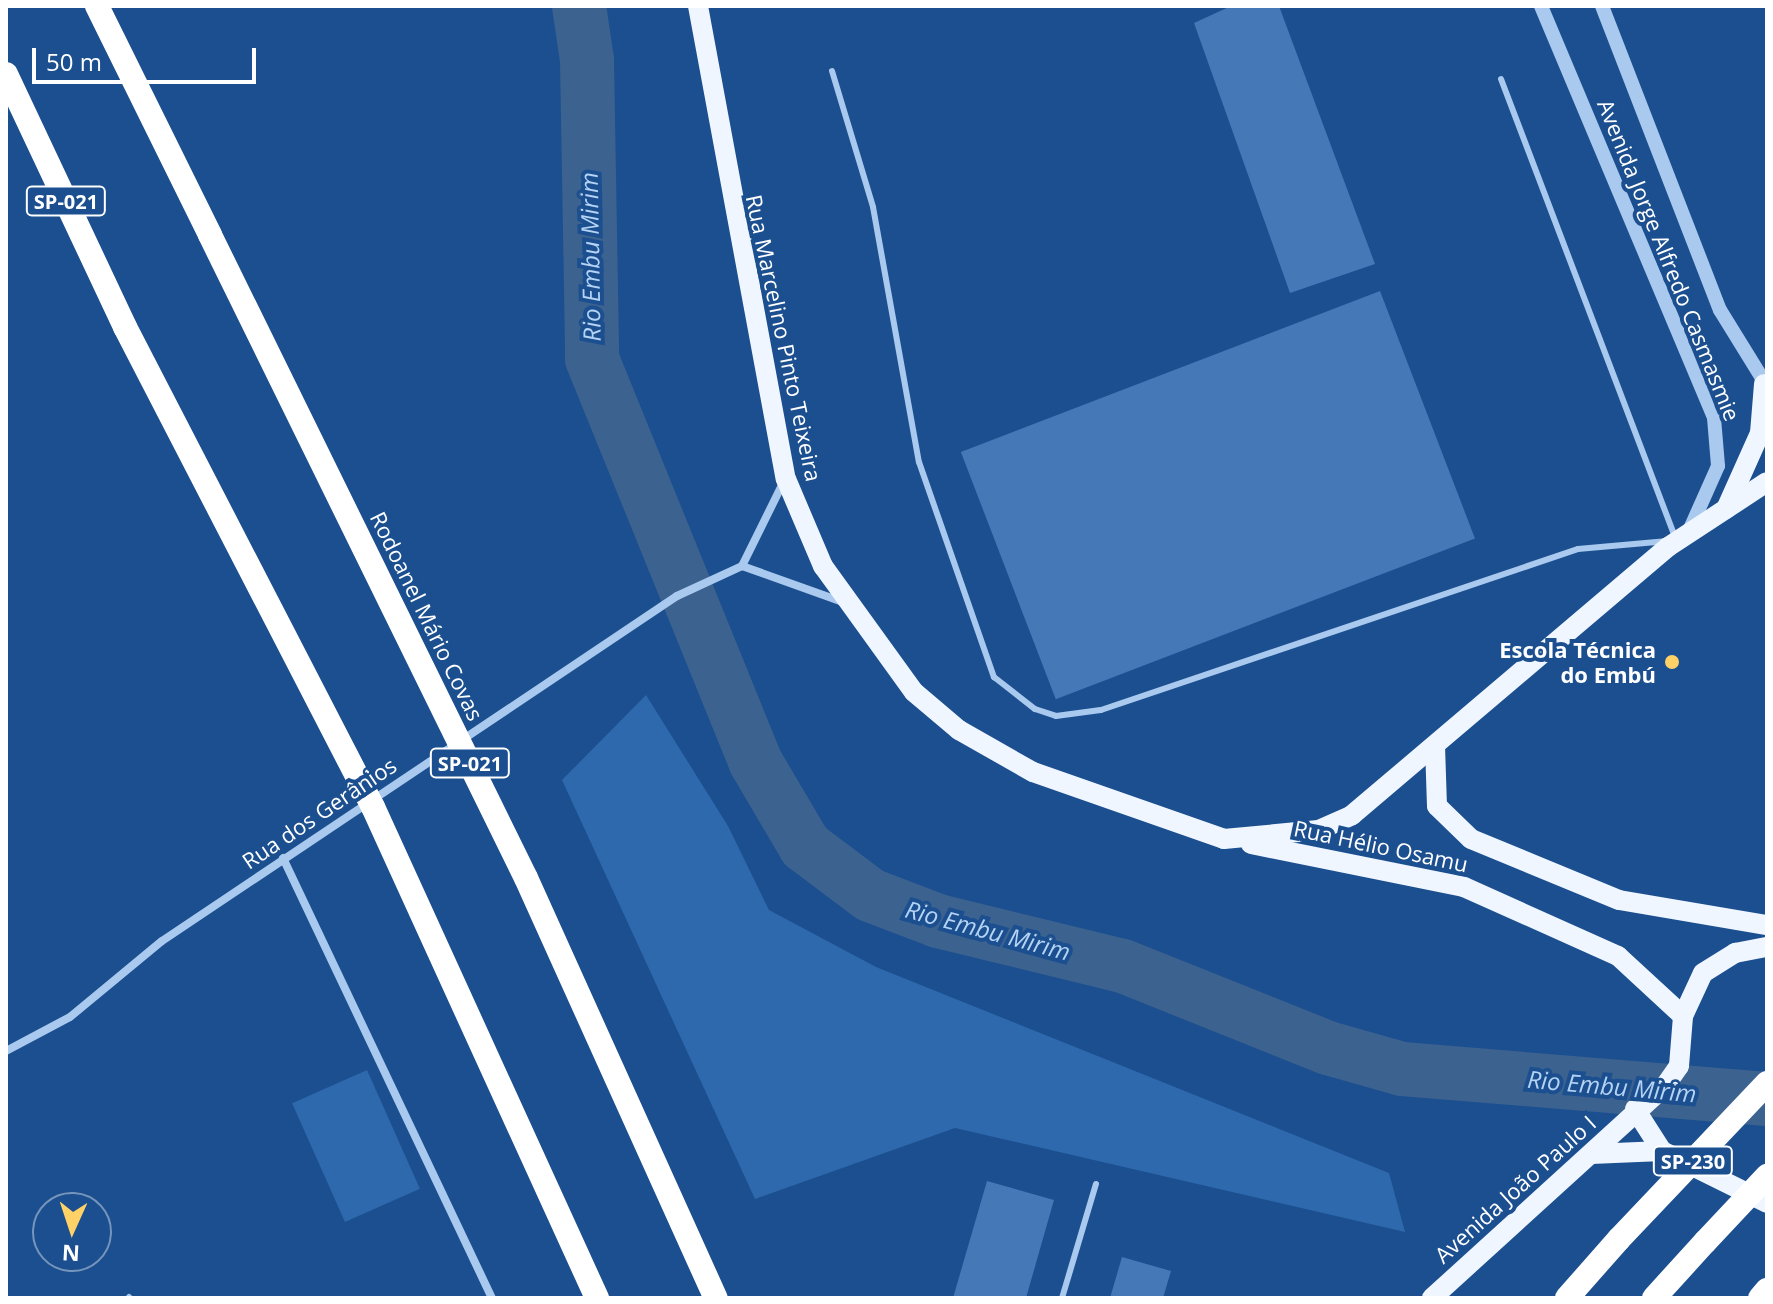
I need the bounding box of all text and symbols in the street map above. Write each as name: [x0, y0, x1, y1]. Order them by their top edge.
scale bar: [36, 32, 260, 82]
text: 50 m: [46, 45, 102, 78]
street label: Avenida Jorge Alfredo Casmasmie: [1592, 95, 1746, 425]
water label: Rio Embu Mirim: [574, 172, 606, 342]
road number: SP-021: [24, 185, 108, 217]
street label: Rua Marcelino Pinto Teixeira: [741, 192, 827, 484]
street label: Rodoanel Mário Covas: [365, 507, 489, 725]
place label: Escola Técnica do Embú: [1499, 636, 1656, 688]
marker: Escola Técnica do Embú: [1663, 653, 1681, 671]
road number: SP-021: [428, 747, 512, 779]
street label: Rua dos Gerânios: [237, 752, 401, 874]
street label: Rua Hélio Osamu: [1292, 815, 1470, 877]
water label: Rio Embu Mirim: [902, 894, 1074, 966]
water label: Rio Embu Mirim: [1526, 1064, 1698, 1108]
street label: Avenida João Paulo I: [1429, 1110, 1601, 1268]
road number: SP-230: [1651, 1145, 1735, 1177]
north arrow: [32, 1192, 112, 1272]
text: N: [61, 1239, 81, 1269]

